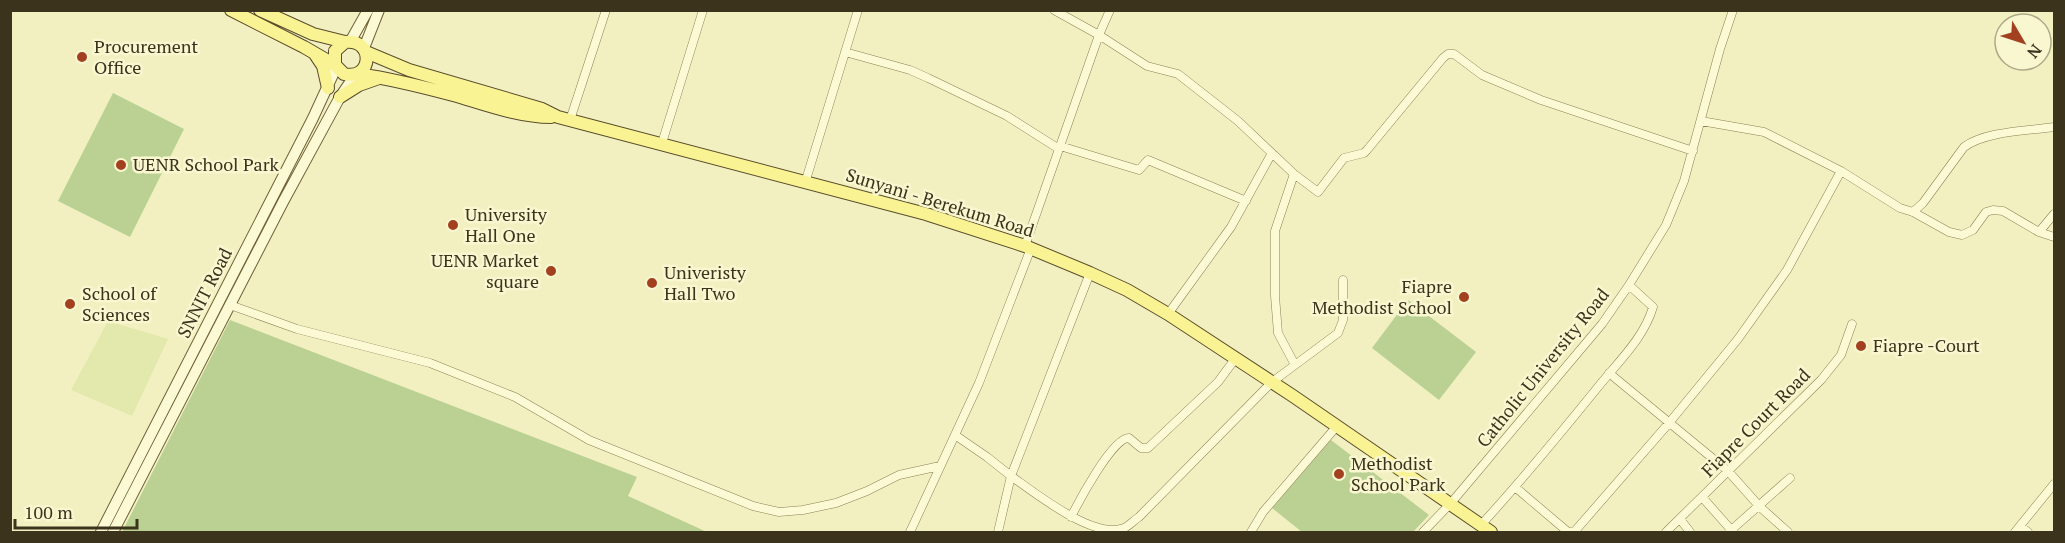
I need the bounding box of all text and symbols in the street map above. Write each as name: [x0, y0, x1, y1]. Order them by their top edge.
north arrow: [1993, 12, 2053, 72]
place label: Procurement Office: [94, 34, 199, 79]
text: N: [2022, 40, 2047, 63]
marker: Procurement Office: [75, 50, 89, 64]
place label: UENR School Park: [133, 152, 280, 176]
marker: UENR School Park: [114, 158, 128, 172]
street label: Sunyani - Berekum Road: [843, 162, 1037, 242]
place label: University Hall One: [465, 202, 548, 247]
marker: University Hall One: [446, 218, 460, 232]
street label: SNNIT Road: [171, 243, 237, 342]
place label: UENR Market square: [431, 248, 539, 293]
place label: Univeristy Hall Two: [664, 260, 747, 305]
marker: UENR Market square: [544, 264, 558, 278]
place label: Fiapre Methodist School: [1312, 274, 1452, 319]
marker: Univeristy Hall Two: [645, 276, 659, 290]
place label: School of Sciences: [82, 281, 158, 326]
street label: Catholic University Road: [1471, 283, 1614, 452]
marker: Fiapre Methodist School: [1457, 290, 1471, 304]
marker: School of Sciences: [63, 297, 77, 311]
place label: Fiapre -Court: [1873, 333, 1980, 357]
marker: Fiapre -Court: [1854, 339, 1868, 353]
street label: Fiapre Court Road: [1696, 363, 1815, 482]
place label: Methodist School Park: [1351, 451, 1446, 496]
marker: Methodist School Park: [1332, 467, 1346, 481]
scale bar: [15, 492, 136, 530]
text: 100 m: [24, 500, 73, 524]

